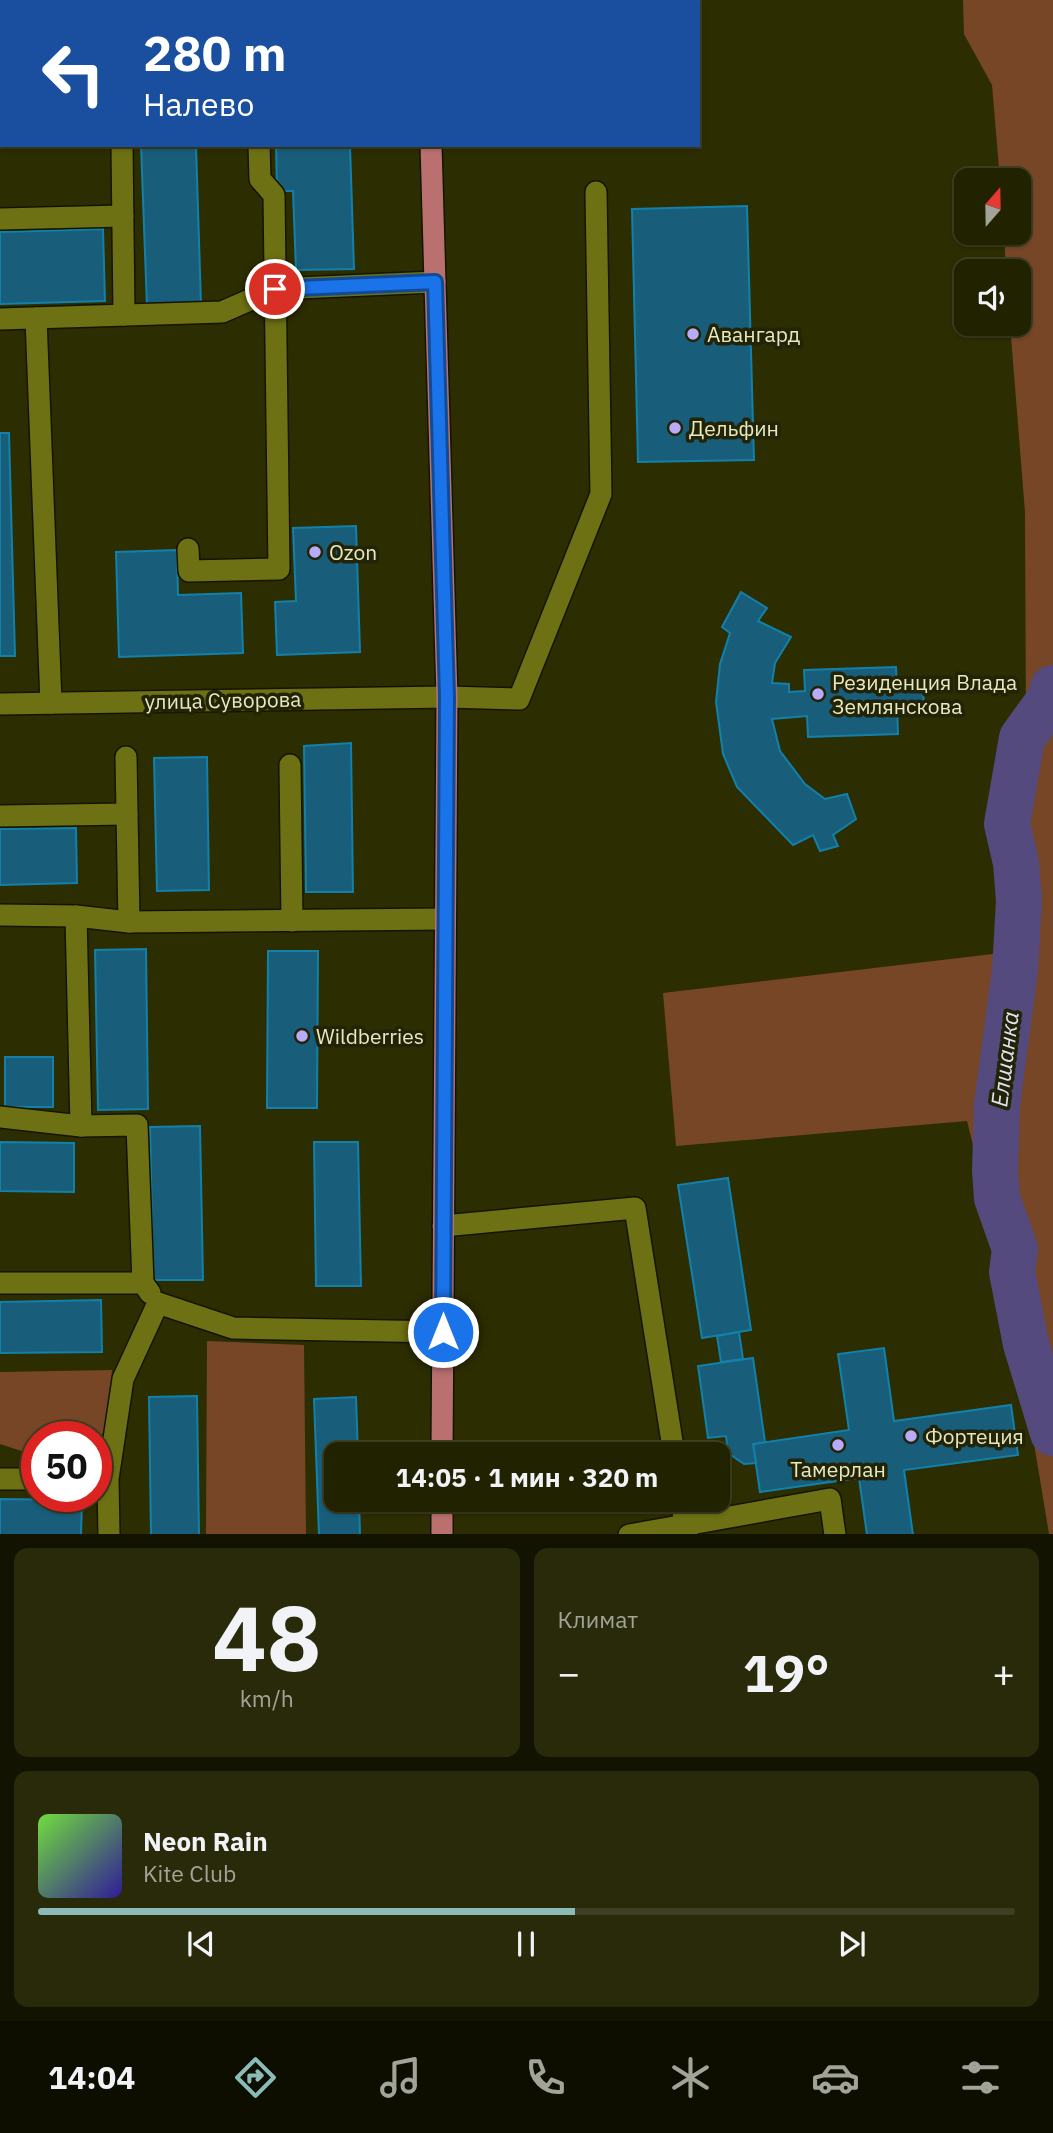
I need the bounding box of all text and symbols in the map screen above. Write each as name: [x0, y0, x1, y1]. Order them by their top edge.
text: 280 m: [143, 21, 287, 84]
icon: left: [28, 28, 119, 119]
text: Налево: [143, 83, 254, 125]
north arrow: [954, 168, 1031, 245]
map controls: [954, 168, 1031, 336]
pin: [245, 259, 305, 319]
button: sound: [954, 259, 1031, 336]
icon: arrive: [256, 270, 294, 308]
place label: Авангард: [707, 320, 800, 348]
marker: Авангард: [685, 326, 701, 342]
place label: Дельфин: [689, 414, 779, 442]
marker: Дельфин: [667, 420, 683, 436]
place label: Ozon: [329, 538, 377, 566]
marker: Ozon: [307, 544, 323, 560]
place label: Резиденция Влада Землянскова: [832, 668, 1017, 720]
street label: улица Суворова: [144, 685, 302, 715]
marker: Резиденция Влада Землянскова: [810, 686, 826, 702]
water label: Елшанка: [983, 1010, 1025, 1108]
place label: Wildberries: [316, 1022, 424, 1050]
marker: Wildberries: [294, 1028, 310, 1044]
position arrow: [406, 1295, 480, 1369]
speed limit sign: 50: [21, 1421, 112, 1512]
place label: Фортеция: [925, 1422, 1024, 1450]
marker: Фортеция: [903, 1428, 919, 1444]
marker: Тамерлан: [830, 1437, 846, 1453]
place label: Тамерлан: [790, 1455, 886, 1483]
text: 14:05 · 1 мин · 320 m: [396, 1460, 658, 1494]
text: 48: [212, 1578, 321, 1696]
text: Климат: [558, 1604, 638, 1634]
text: 19°: [743, 1639, 830, 1706]
text: −: [558, 1648, 580, 1697]
text: +: [992, 1648, 1015, 1697]
text: km/h: [240, 1683, 294, 1713]
text: Neon Rain: [143, 1824, 268, 1858]
text: Kite Club: [143, 1858, 236, 1888]
icon: previous: [182, 1925, 220, 1963]
icon: pause: [507, 1925, 545, 1963]
icon: next: [833, 1925, 871, 1963]
icon: directions: [231, 2053, 280, 2102]
icon: music: [376, 2053, 425, 2102]
icon: phone: [521, 2053, 570, 2102]
icon: climate: [666, 2053, 715, 2102]
icon: car: [811, 2053, 860, 2102]
icon: filters: [956, 2053, 1005, 2102]
text: 14:04: [48, 2056, 135, 2098]

